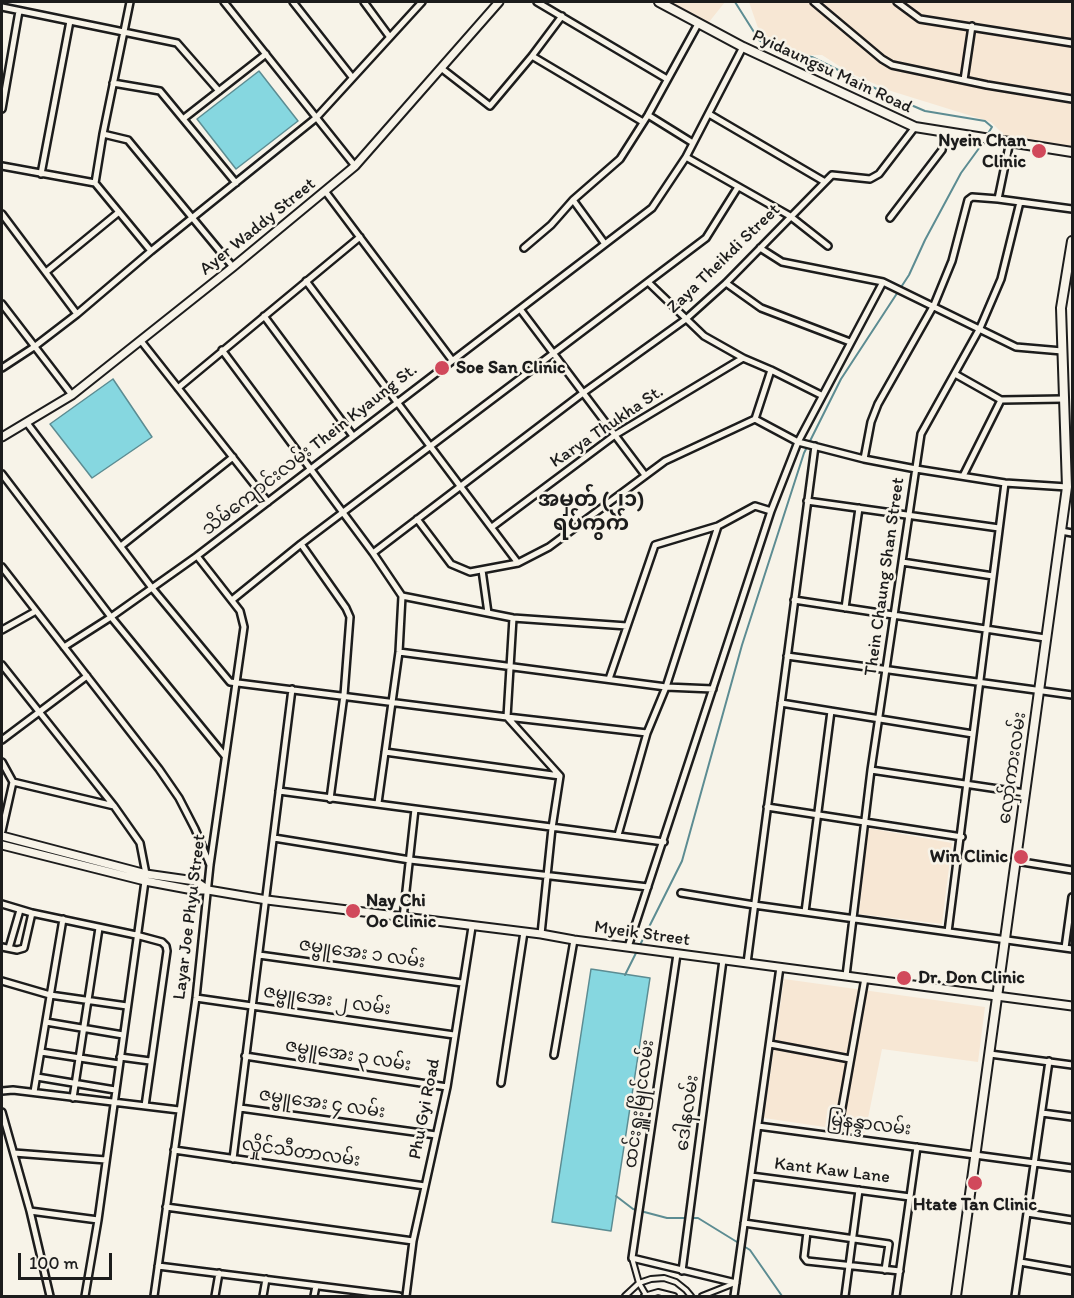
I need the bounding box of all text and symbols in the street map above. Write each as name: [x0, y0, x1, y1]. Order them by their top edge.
street label: Pyidaungsu Main Road: [748, 25, 916, 119]
place label: Nyein Chan Clinic: [938, 130, 1026, 172]
marker: Nyein Chan Clinic: [1030, 142, 1048, 160]
street label: Ayer Waddy Street: [196, 174, 320, 280]
street label: Zaya Theikdi Street: [663, 199, 785, 319]
place label: Soe San Clinic: [456, 357, 566, 379]
street label: သိမ်ကျောင်းလမ်း Thein Kyaung St.: [198, 359, 422, 541]
marker: Soe San Clinic: [433, 359, 451, 377]
street label: Karya Thukha St.: [546, 381, 668, 473]
street label: Thein Chaung Shan Street: [860, 476, 910, 678]
district label: အမှတ် (၂၁) ရပ်ကွက်: [538, 488, 644, 538]
street label: လှော်ကားလမ်း: [994, 711, 1032, 825]
street label: Layar Joe Phyu Street: [169, 833, 211, 1001]
place label: Win Clinic: [930, 846, 1008, 868]
marker: Win Clinic: [1012, 848, 1030, 866]
place label: Nay Chi Oo Clinic: [366, 890, 436, 932]
marker: Nay Chi Oo Clinic: [344, 902, 362, 920]
street label: Myeik Street: [593, 917, 691, 951]
street label: ဇမ္ဗူအေး ၁ လမ်း: [297, 934, 427, 974]
place label: Dr. Don Clinic: [918, 967, 1025, 989]
marker: Dr. Don Clinic: [895, 969, 913, 987]
street label: ဇမ္ဗူအေး ၂ လမ်း: [262, 981, 392, 1021]
street label: ဇမ္ဗူအေး ၃ လမ်း: [283, 1035, 413, 1077]
street label: ထင်းရှူးမြိုင်လမ်း: [620, 1038, 660, 1170]
street label: Phu Gyi Road: [405, 1057, 445, 1161]
street label: ဒေါနလမ်း: [672, 1074, 704, 1152]
street label: ဇမ္ဗူအေး ၄ လမ်း: [257, 1084, 387, 1124]
street label: မြနန္ဒာလမ်း: [826, 1109, 912, 1141]
street label: လှိုင်သီတာလမ်း: [240, 1134, 362, 1172]
street label: Kant Kaw Lane: [773, 1153, 891, 1189]
marker: Htate Tan Clinic: [966, 1174, 984, 1192]
place label: Htate Tan Clinic: [913, 1194, 1037, 1216]
scale bar: [21, 1241, 116, 1279]
text: 100 m: [29, 1252, 79, 1274]

